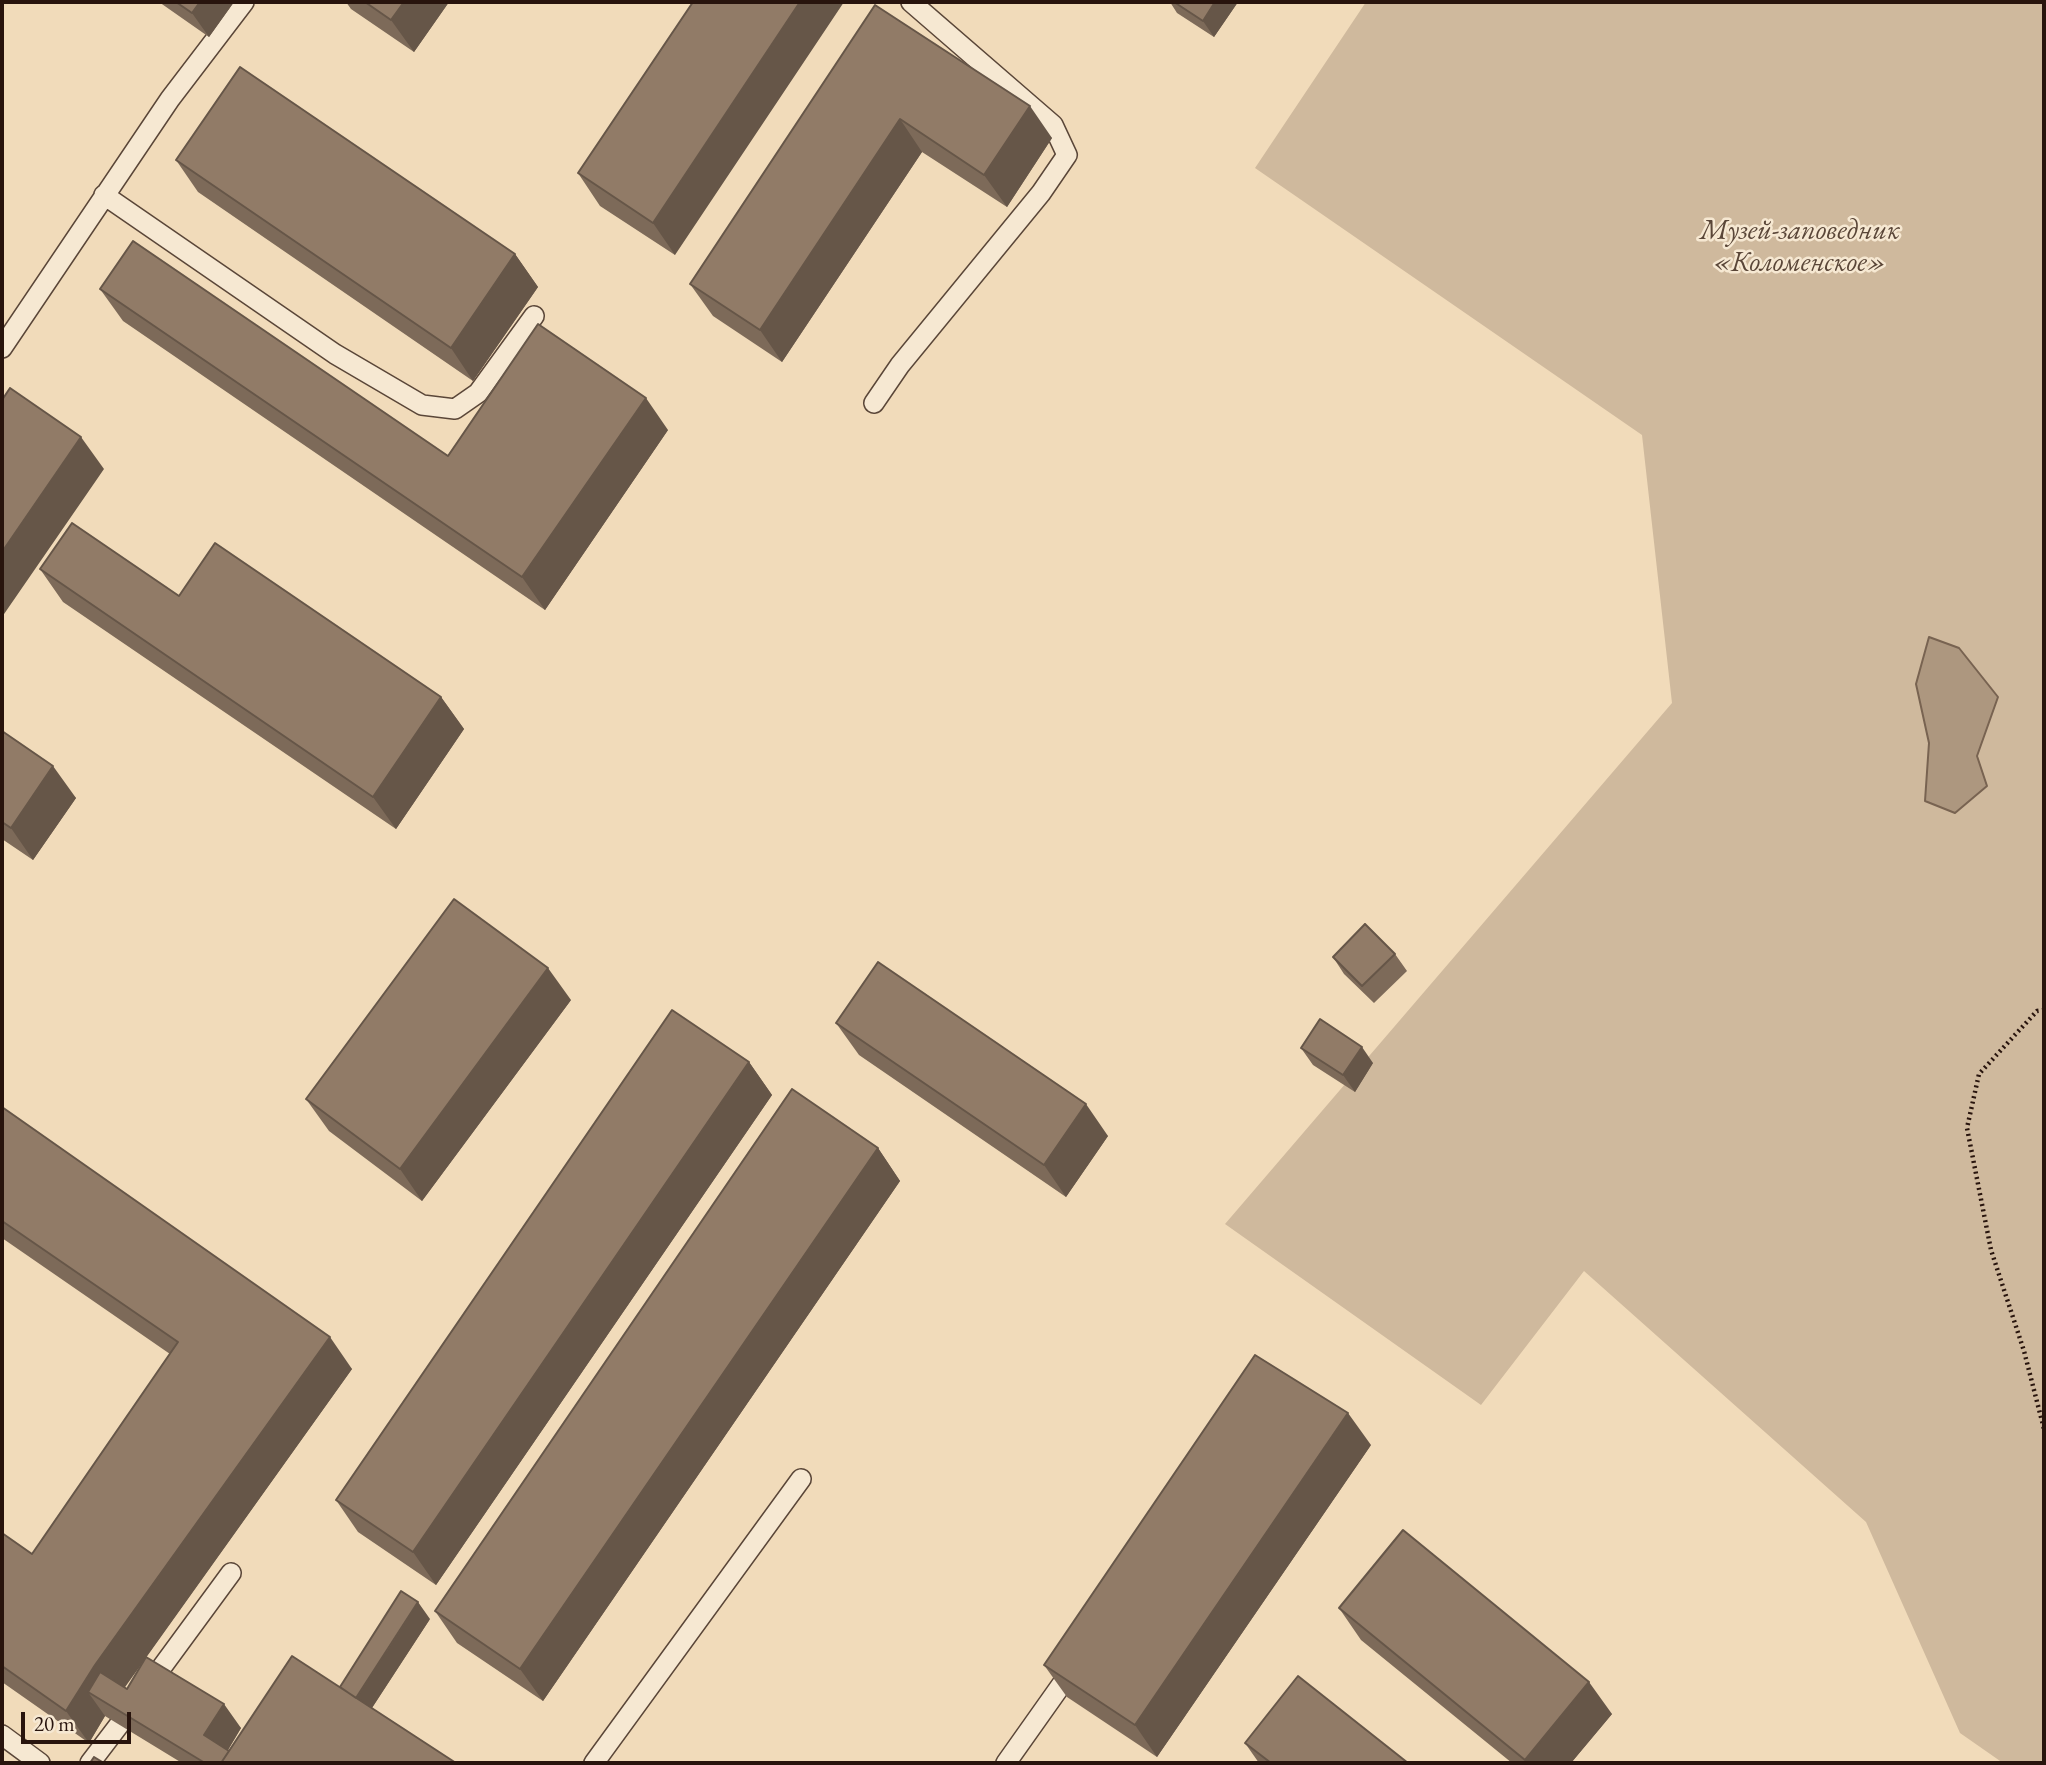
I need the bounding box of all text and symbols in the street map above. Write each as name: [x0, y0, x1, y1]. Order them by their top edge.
park label: Музей-заповедник «Коломенское»: [1700, 214, 1900, 280]
scale bar: [24, 1698, 135, 1742]
text: 20 m: [34, 1710, 75, 1737]

